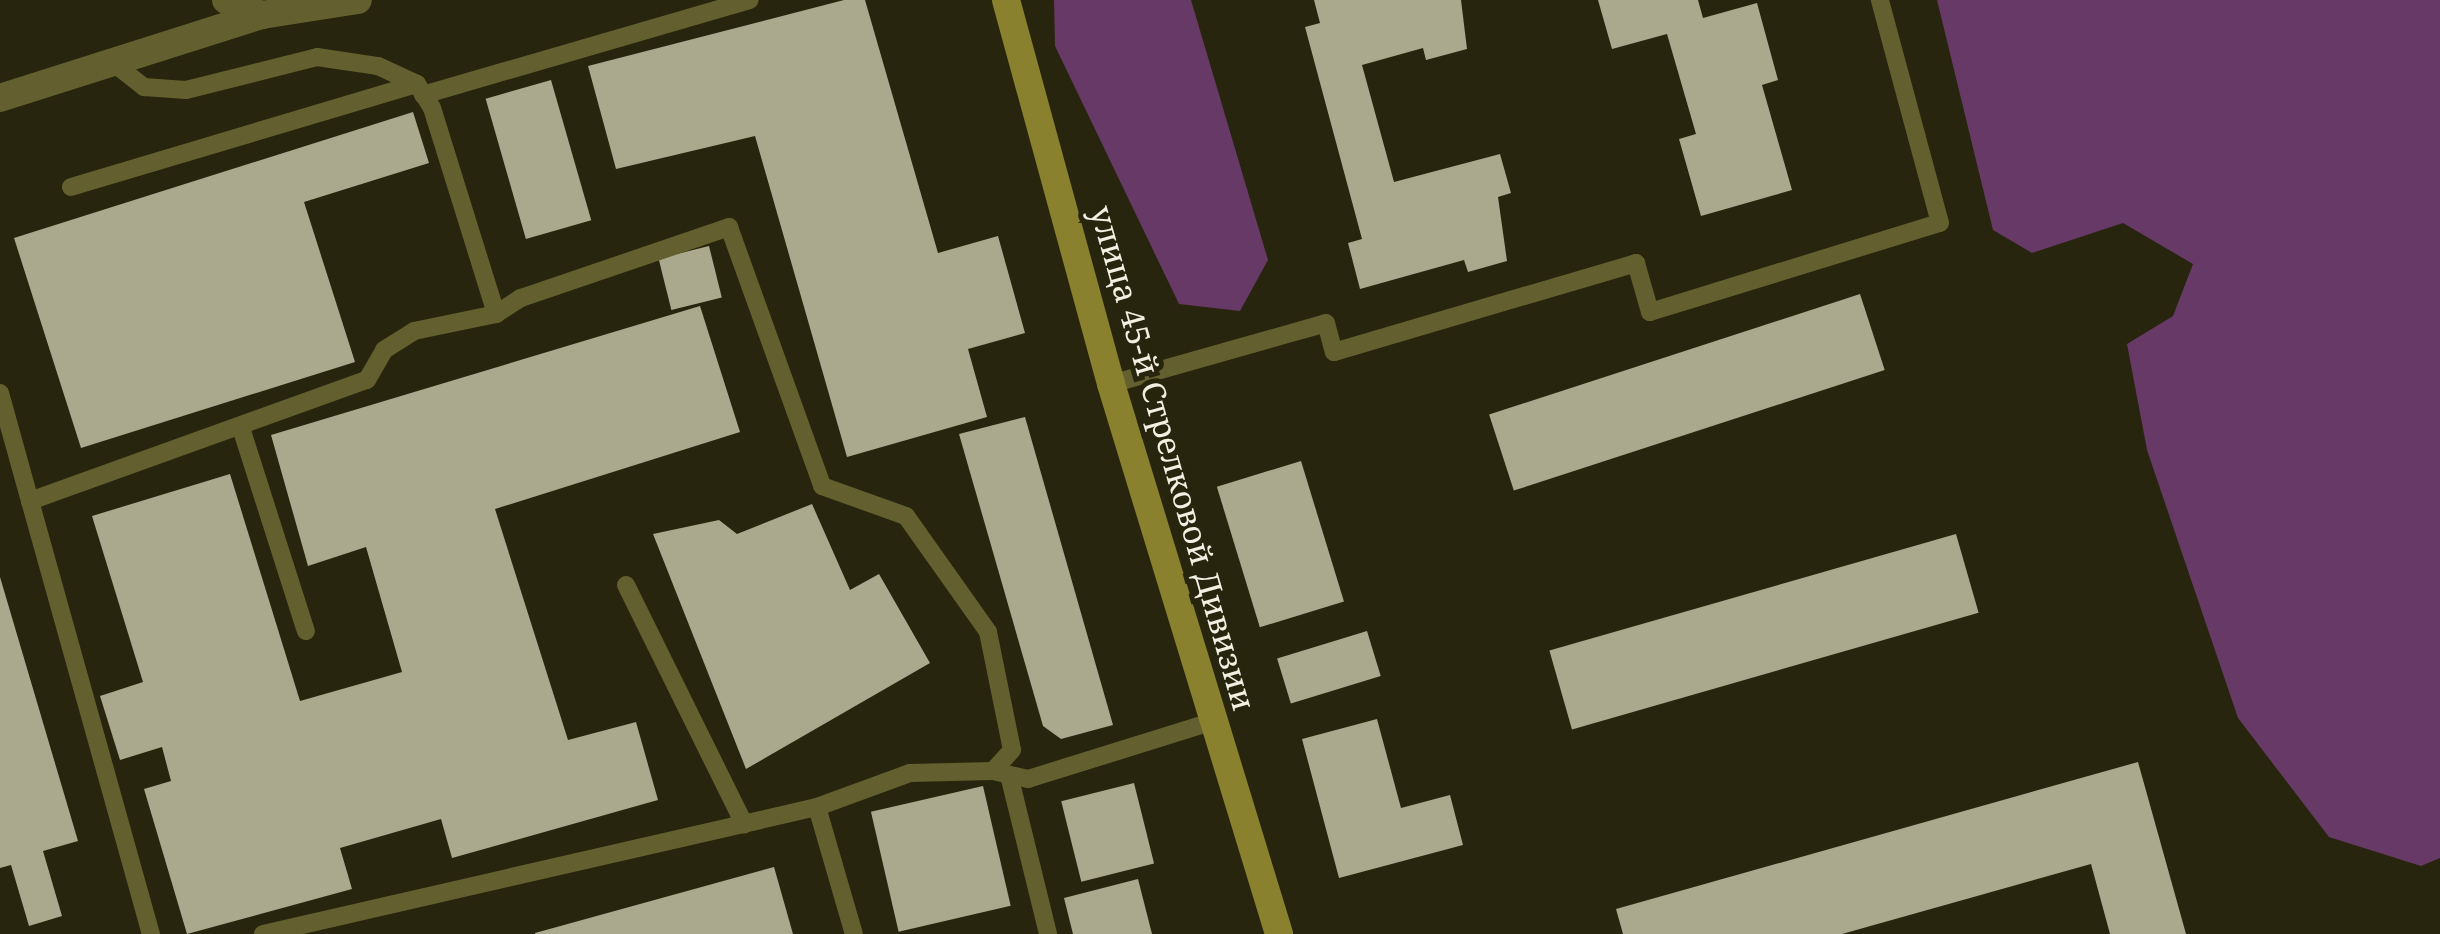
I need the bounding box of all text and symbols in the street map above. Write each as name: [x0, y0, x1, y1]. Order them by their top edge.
street label: улица 45-й Стрелковой Дивизии: [1082, 201, 1264, 715]

